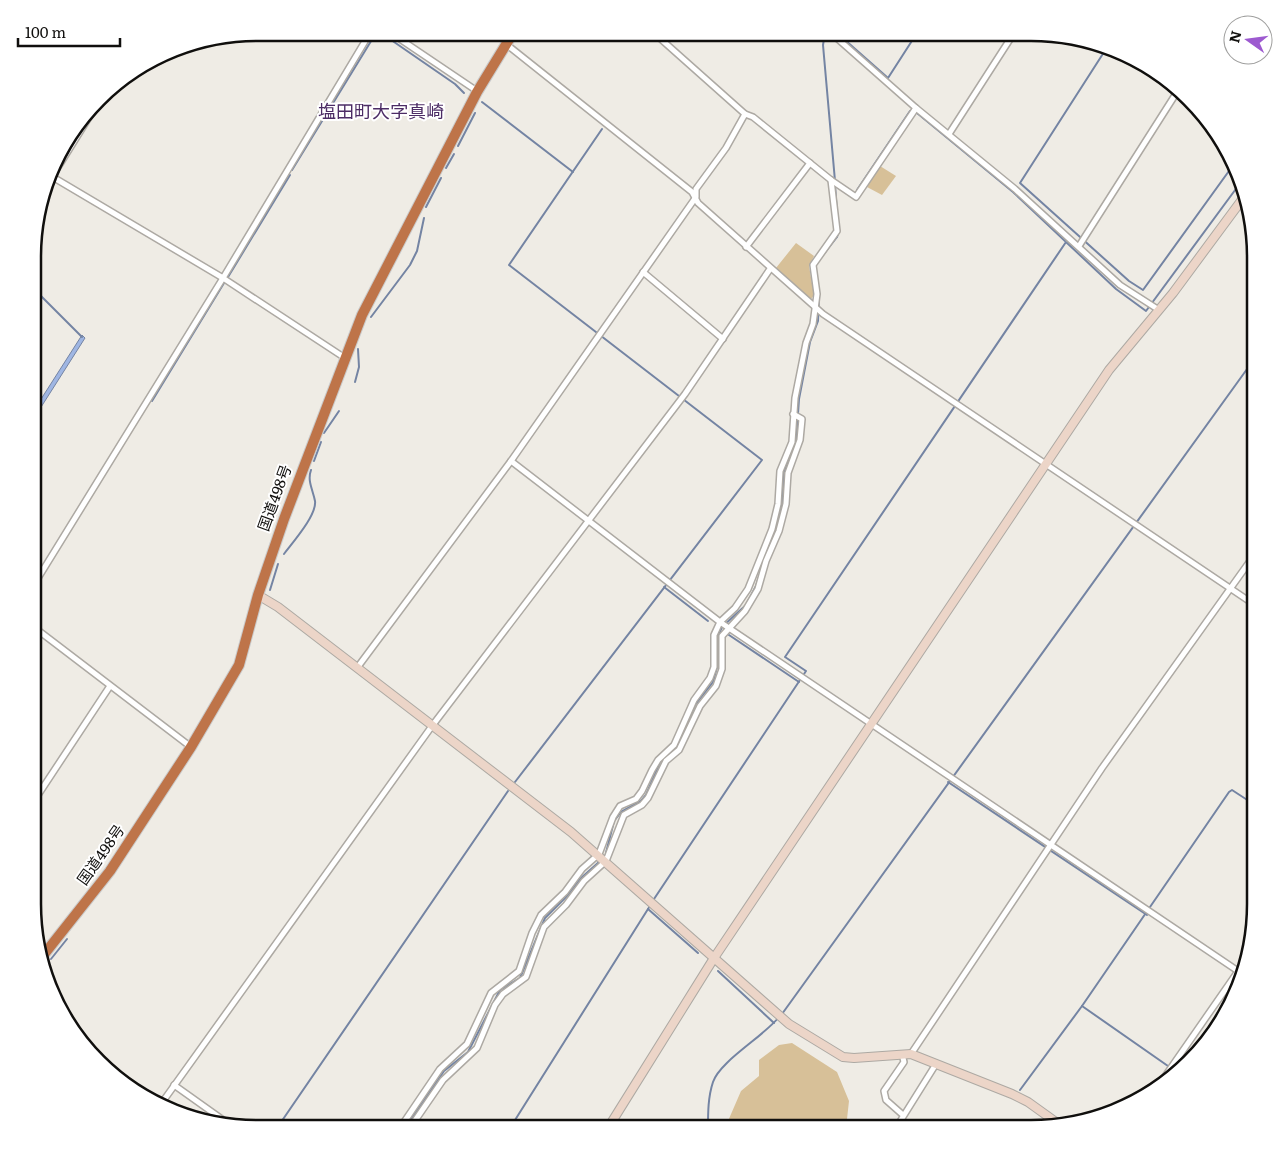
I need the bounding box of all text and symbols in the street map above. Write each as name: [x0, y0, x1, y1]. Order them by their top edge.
scale bar: [18, 15, 120, 47]
north arrow: [1223, 15, 1273, 65]
text: 100 m: [25, 20, 66, 43]
text: N: [1223, 28, 1246, 45]
district label: 塩田町大字真崎: [318, 97, 444, 124]
street label: 国道498号: [251, 461, 296, 534]
street label: 国道498号: [70, 819, 129, 889]

